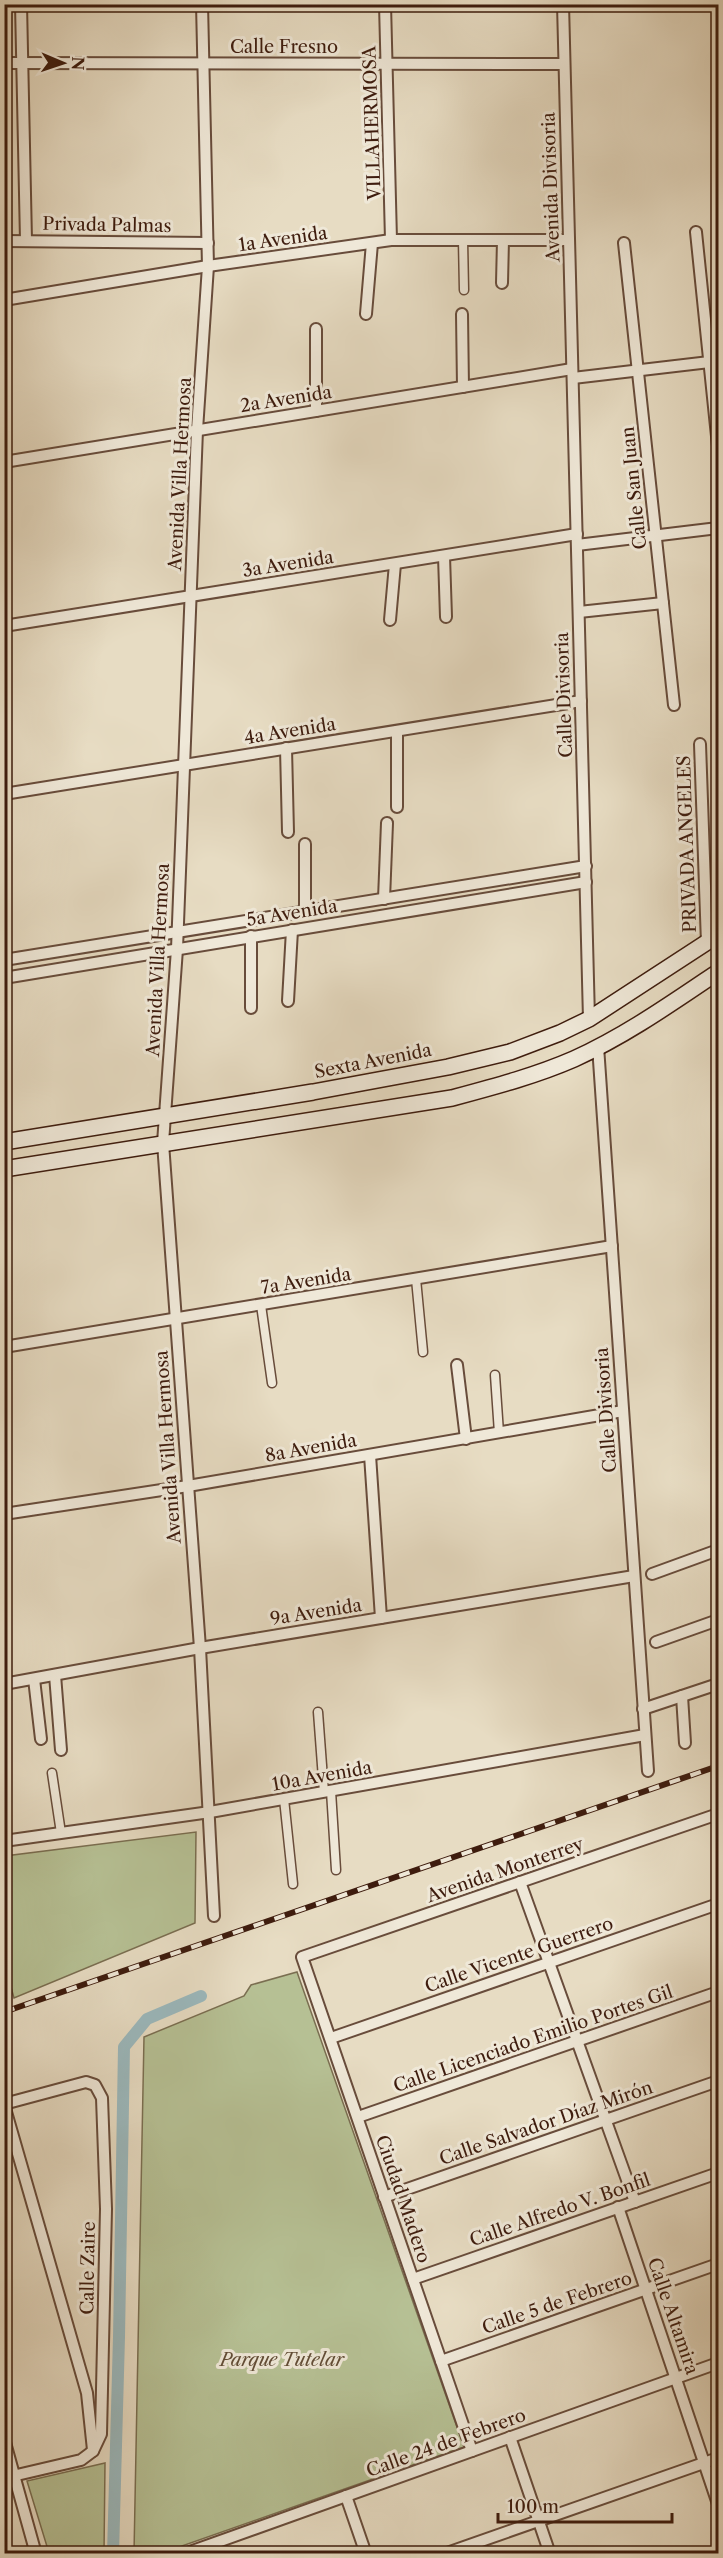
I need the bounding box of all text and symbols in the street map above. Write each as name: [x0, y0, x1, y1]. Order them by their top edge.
north arrow: [33, 33, 93, 93]
street label: Calle Fresno: [230, 36, 338, 58]
street label: VILLAHERMOSA: [358, 45, 386, 202]
text: N: [68, 56, 88, 71]
street label: Avenida Divisoria: [537, 111, 565, 263]
street label: Privada Palmas: [42, 213, 172, 237]
street label: 1a Avenida: [237, 222, 329, 256]
street label: Avenida Villa Hermosa: [164, 376, 196, 572]
street label: 2a Avenida: [239, 381, 334, 417]
street label: Calle San Juan: [617, 426, 651, 550]
street label: 3a Avenida: [241, 546, 336, 582]
street label: Calle Divisoria: [551, 631, 577, 758]
street label: 4a Avenida: [243, 713, 338, 749]
street label: PRIVADA ANGELES: [673, 755, 701, 933]
street label: Avenida Villa Hermosa: [142, 862, 174, 1058]
street label: 5a Avenida: [245, 895, 340, 931]
street label: Sexta Avenida: [312, 1039, 434, 1083]
street label: 7a Avenida: [259, 1263, 353, 1299]
street label: Calle Divisoria: [591, 1346, 621, 1473]
street label: Avenida Villa Hermosa: [150, 1349, 186, 1545]
street label: 8a Avenida: [263, 1429, 359, 1467]
street label: 9a Avenida: [269, 1594, 364, 1630]
street label: 10a Avenida: [270, 1756, 374, 1796]
street label: Avenida Monterrey: [423, 1833, 587, 1908]
street label: Calle Vicente Guerrero: [422, 1912, 616, 1998]
street label: Calle Licenciado Emilio Portes Gil: [390, 1981, 676, 2097]
street label: Calle Salvador Díaz Mirón: [437, 2076, 655, 2170]
street label: Ciudad Madero: [371, 2132, 435, 2266]
street label: Calle Alfredo V. Bonfil: [467, 2169, 653, 2251]
street label: Calle Zaire: [76, 2221, 100, 2315]
street label: Calle Altamira: [643, 2255, 703, 2378]
street label: Calle 5 de Febrero: [479, 2267, 635, 2339]
park label: Parque Tutelar: [218, 2349, 346, 2371]
street label: Calle 24 de Febrero: [363, 2404, 529, 2482]
scale bar: [498, 2486, 672, 2524]
text: 100 m: [507, 2496, 559, 2518]

